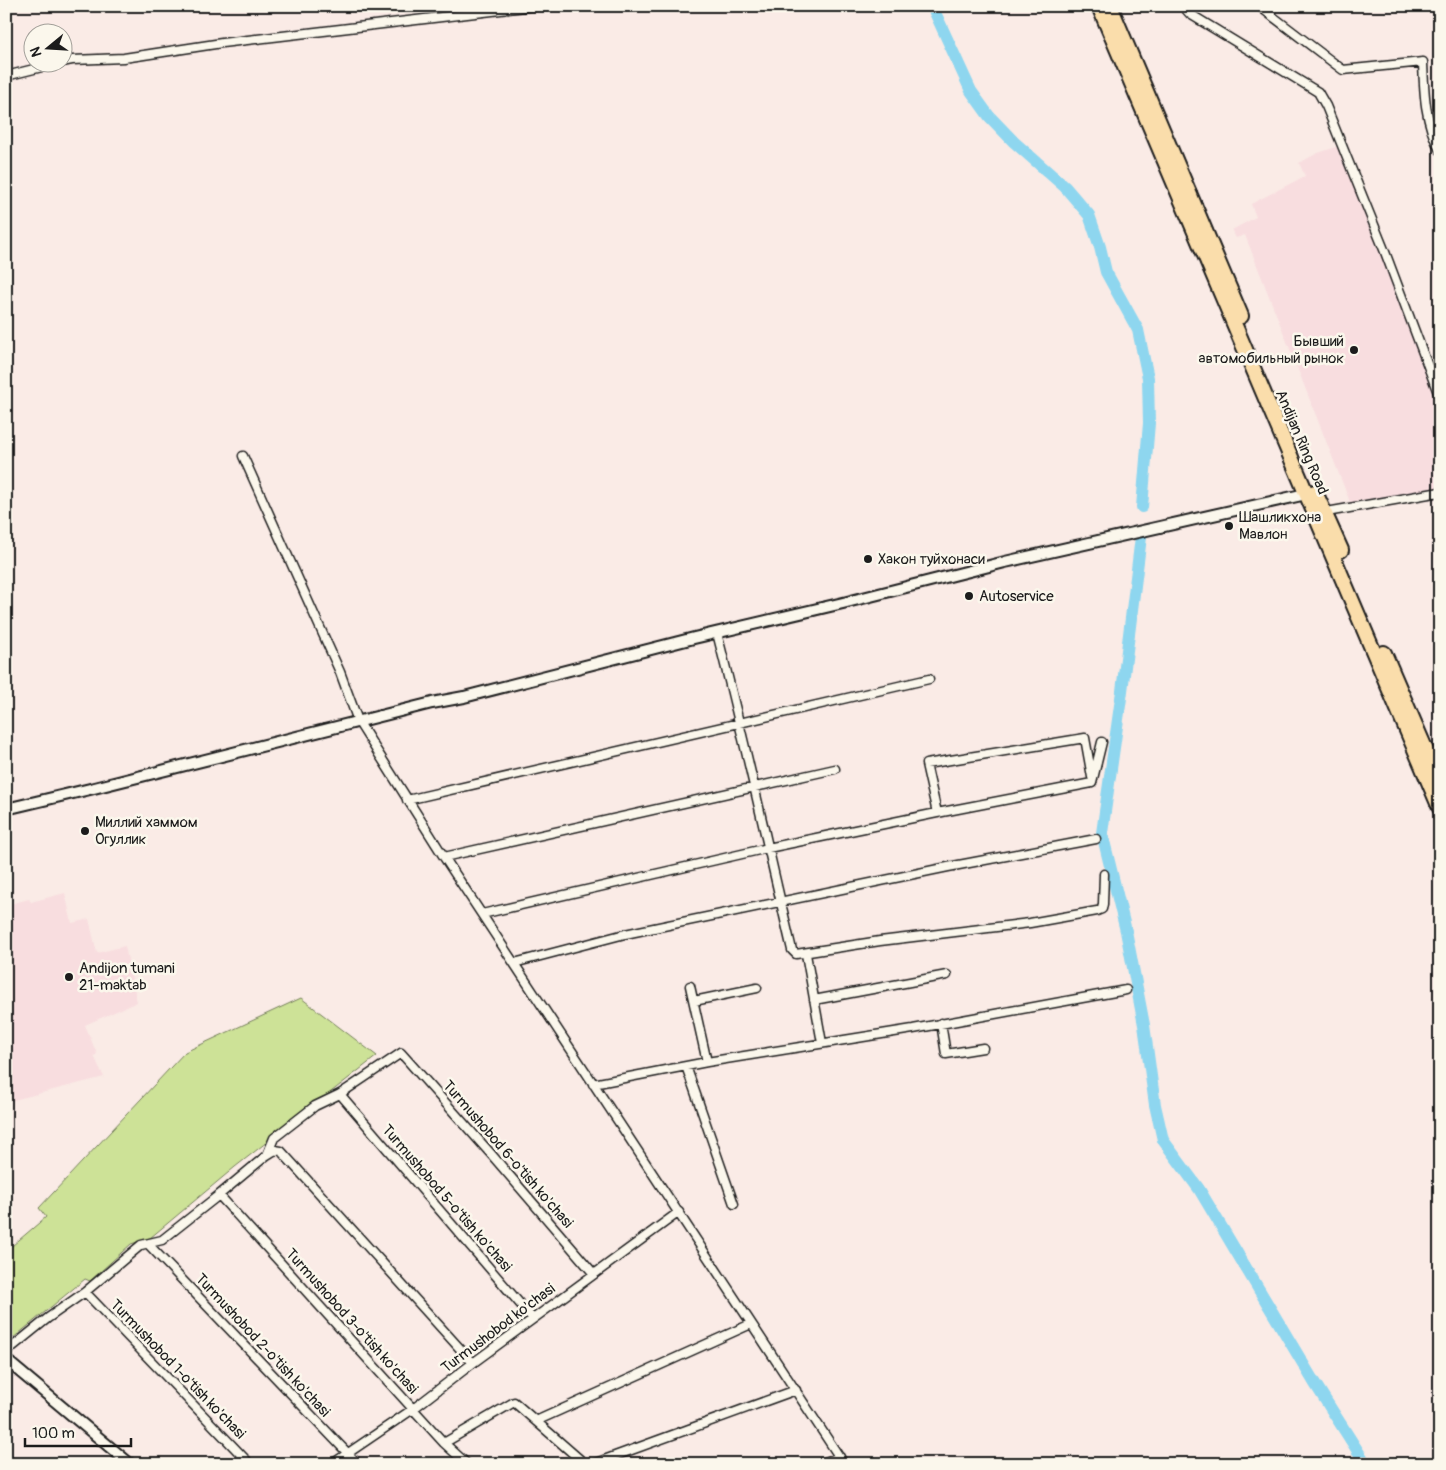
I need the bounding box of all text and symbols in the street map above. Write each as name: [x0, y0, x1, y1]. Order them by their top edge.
north arrow: [22, 22, 72, 72]
text: N: [27, 45, 46, 59]
place label: Бывший автомобильный рынок: [1198, 332, 1344, 368]
marker: Бывший автомобильный рынок: [1348, 344, 1360, 356]
street label: Andijan Ring Road: [1271, 387, 1332, 497]
place label: Шашликхона Мавлон: [1239, 508, 1321, 544]
marker: Шашликхона Мавлон: [1223, 520, 1235, 532]
place label: Хакон туйхонаси: [878, 550, 985, 569]
marker: Хакон туйхонаси: [862, 553, 874, 565]
place label: Autoservice: [979, 587, 1054, 606]
marker: Autoservice: [963, 590, 975, 602]
place label: Миллий хаммом Огуллик: [95, 813, 198, 849]
marker: Миллий хаммом Огуллик: [79, 825, 91, 837]
place label: Andijon tumani 21-maktab: [79, 959, 175, 995]
marker: Andijon tumani 21-maktab: [63, 971, 75, 983]
street label: Turmushobod 6-o'tish ko'chasi: [438, 1077, 577, 1232]
street label: Turmushobod 5-o'tish ko'chasi: [377, 1121, 516, 1276]
street label: Turmushobod 3-o'tish ko'chasi: [281, 1245, 422, 1398]
street label: Turmushobod 2-o'tish ko'chasi: [191, 1270, 334, 1421]
street label: Turmushobod ko'chasi: [438, 1279, 559, 1377]
street label: Turmushobod 1-o'tish ko'chasi: [106, 1296, 250, 1443]
scale bar: [25, 1415, 131, 1447]
text: 100 m: [32, 1424, 75, 1443]

